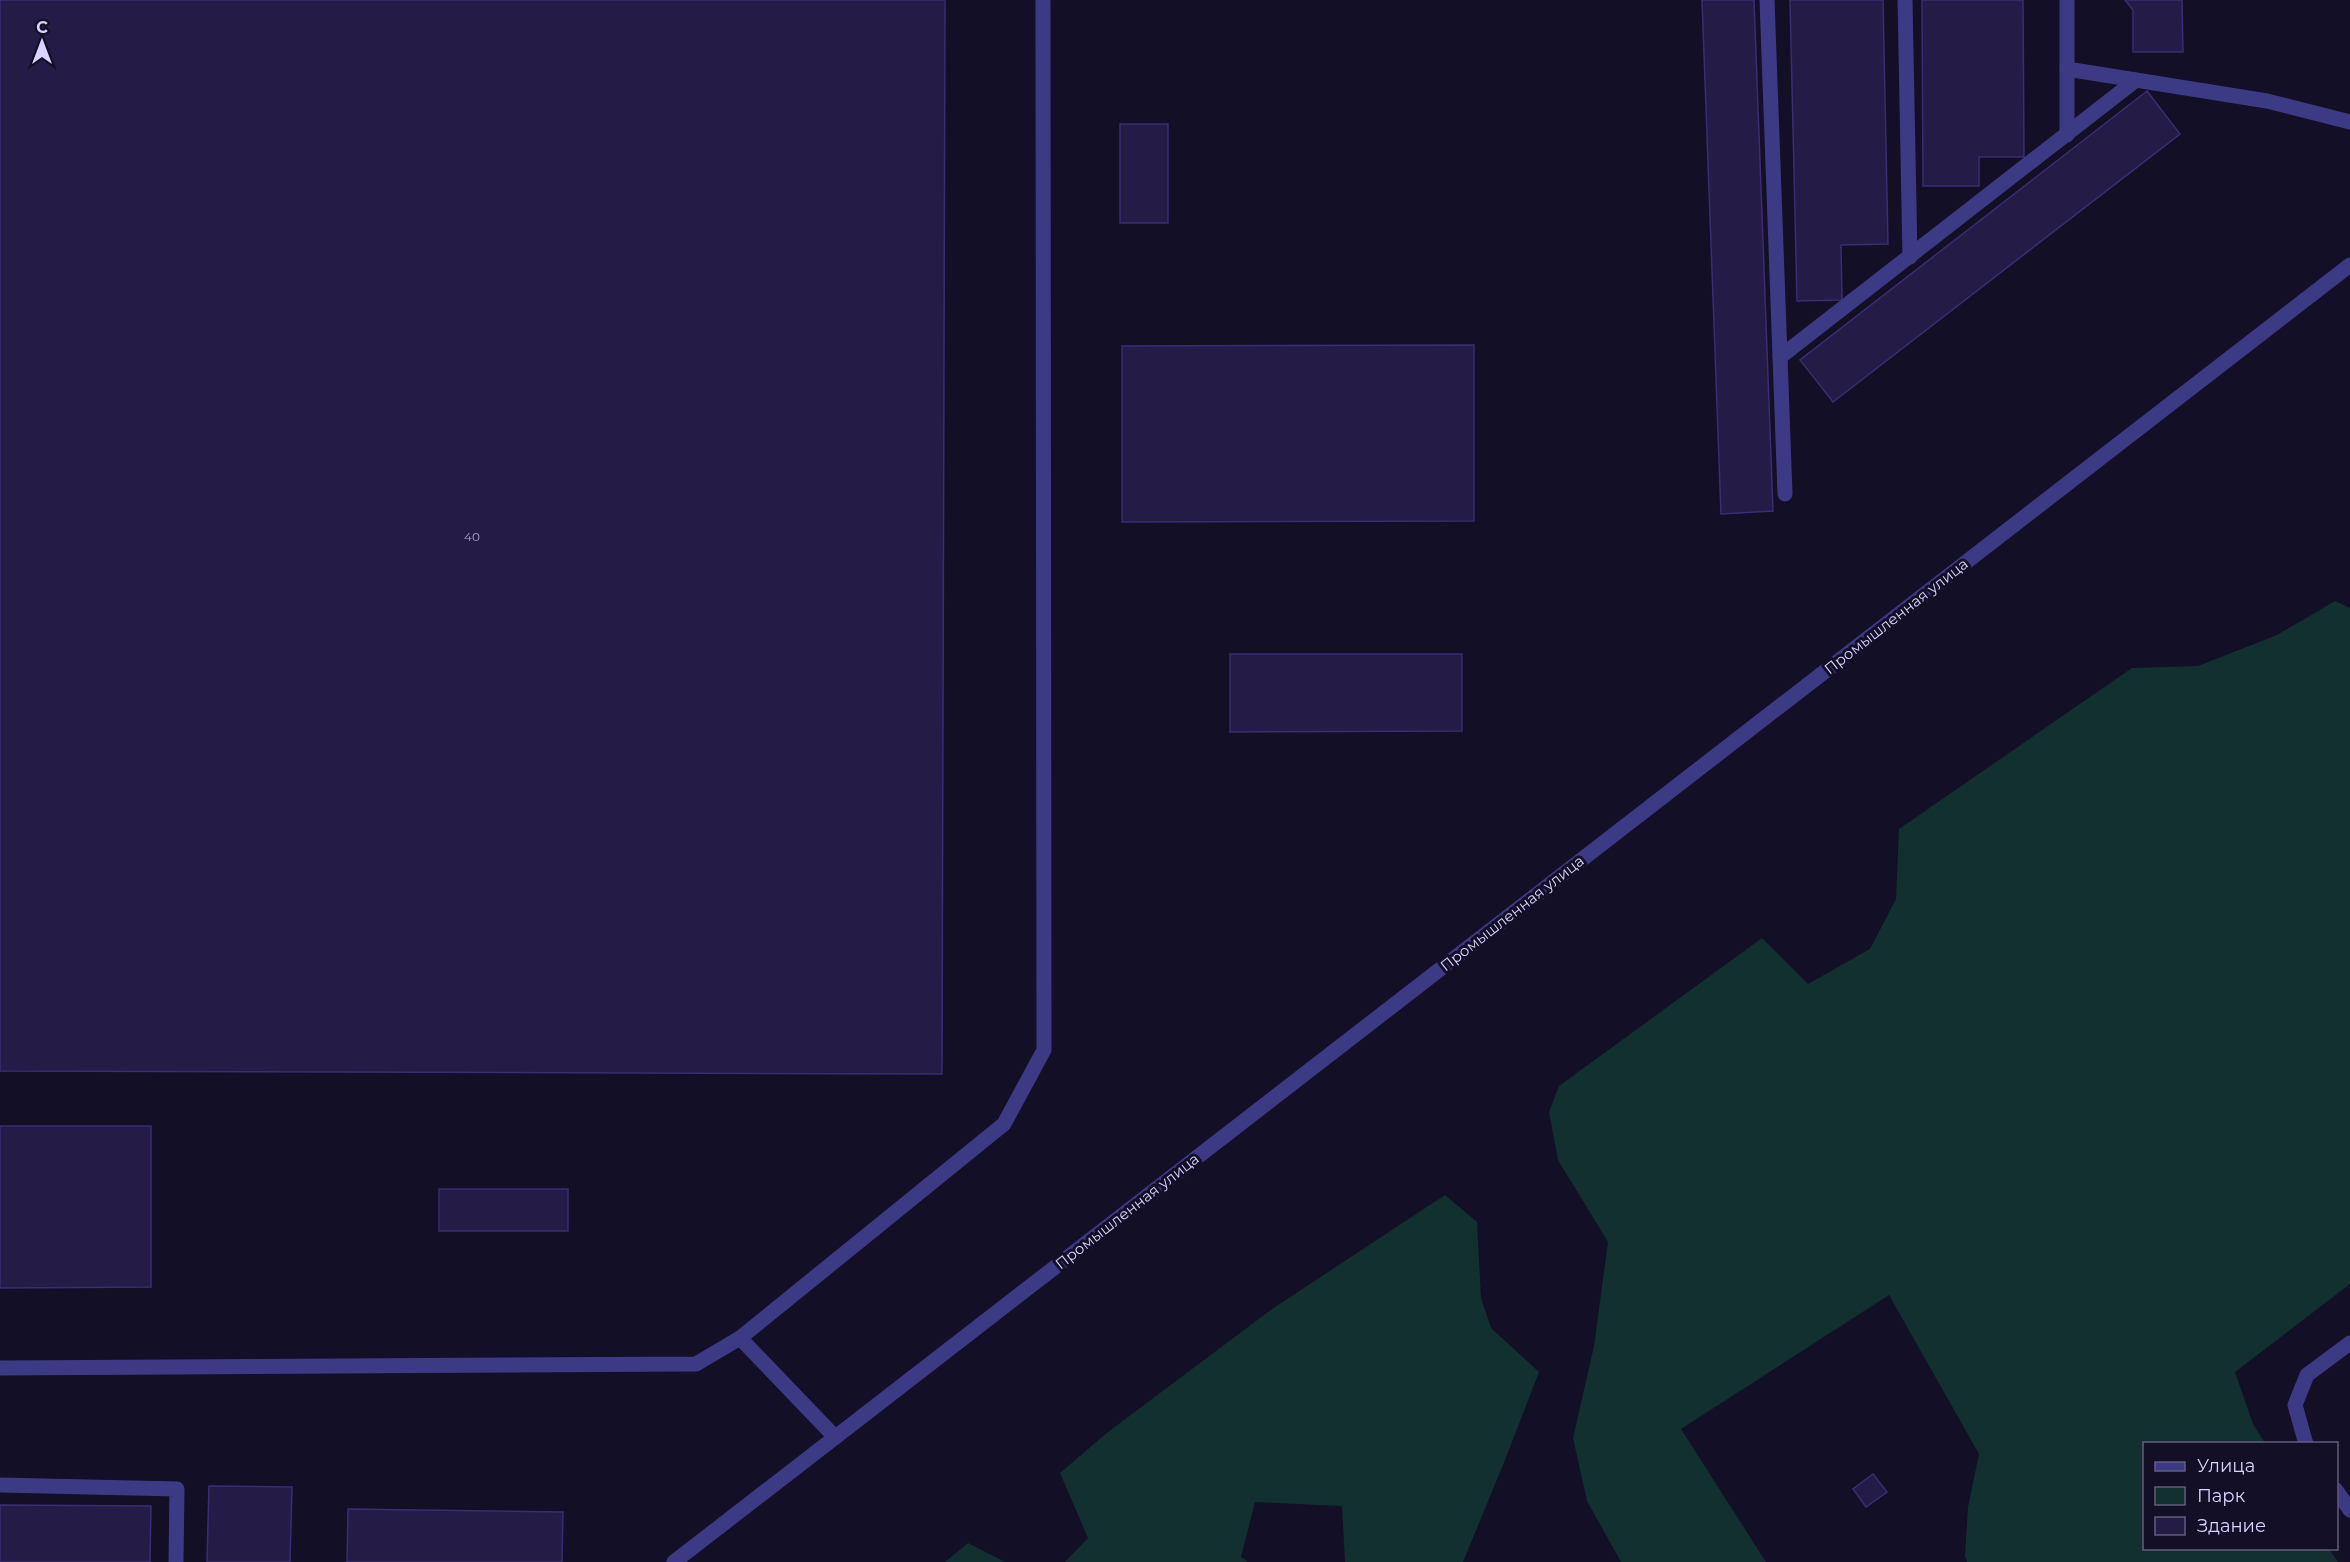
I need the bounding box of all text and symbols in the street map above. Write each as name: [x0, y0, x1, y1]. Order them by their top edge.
north arrow: [12, 12, 72, 72]
text: С: [36, 18, 48, 37]
house number: 40: [464, 529, 480, 544]
street label: Промышленная улица: [1820, 554, 1972, 678]
street label: Промышленная улица: [1436, 851, 1588, 975]
street label: Промышленная улица: [1051, 1149, 1203, 1273]
legend: [2143, 1442, 2338, 1550]
text: Улица: [2197, 1455, 2255, 1477]
text: Парк: [2197, 1485, 2246, 1507]
text: Здание: [2197, 1515, 2266, 1537]

